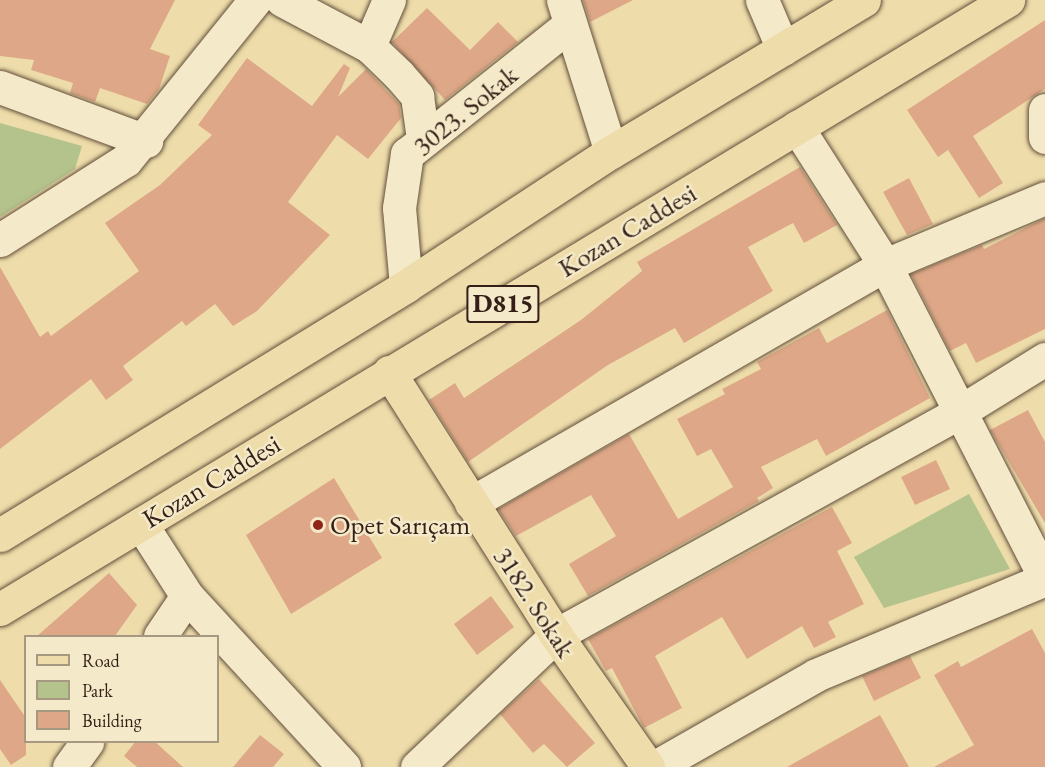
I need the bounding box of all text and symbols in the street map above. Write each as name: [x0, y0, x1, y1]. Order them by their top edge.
street label: 3023. Sokak: [406, 58, 524, 162]
street label: Kozan Caddesi: [552, 176, 702, 284]
road number: D815: [466, 281, 540, 327]
street label: Kozan Caddesi: [136, 427, 286, 535]
place label: Opet Sarıçam: [330, 509, 470, 541]
marker: Opet Sarıçam: [311, 518, 325, 532]
street label: 3182. Sokak: [487, 541, 583, 663]
legend: [24, 635, 219, 743]
text: Road: [82, 649, 120, 672]
text: Park: [82, 679, 113, 702]
text: Building: [82, 709, 142, 732]

